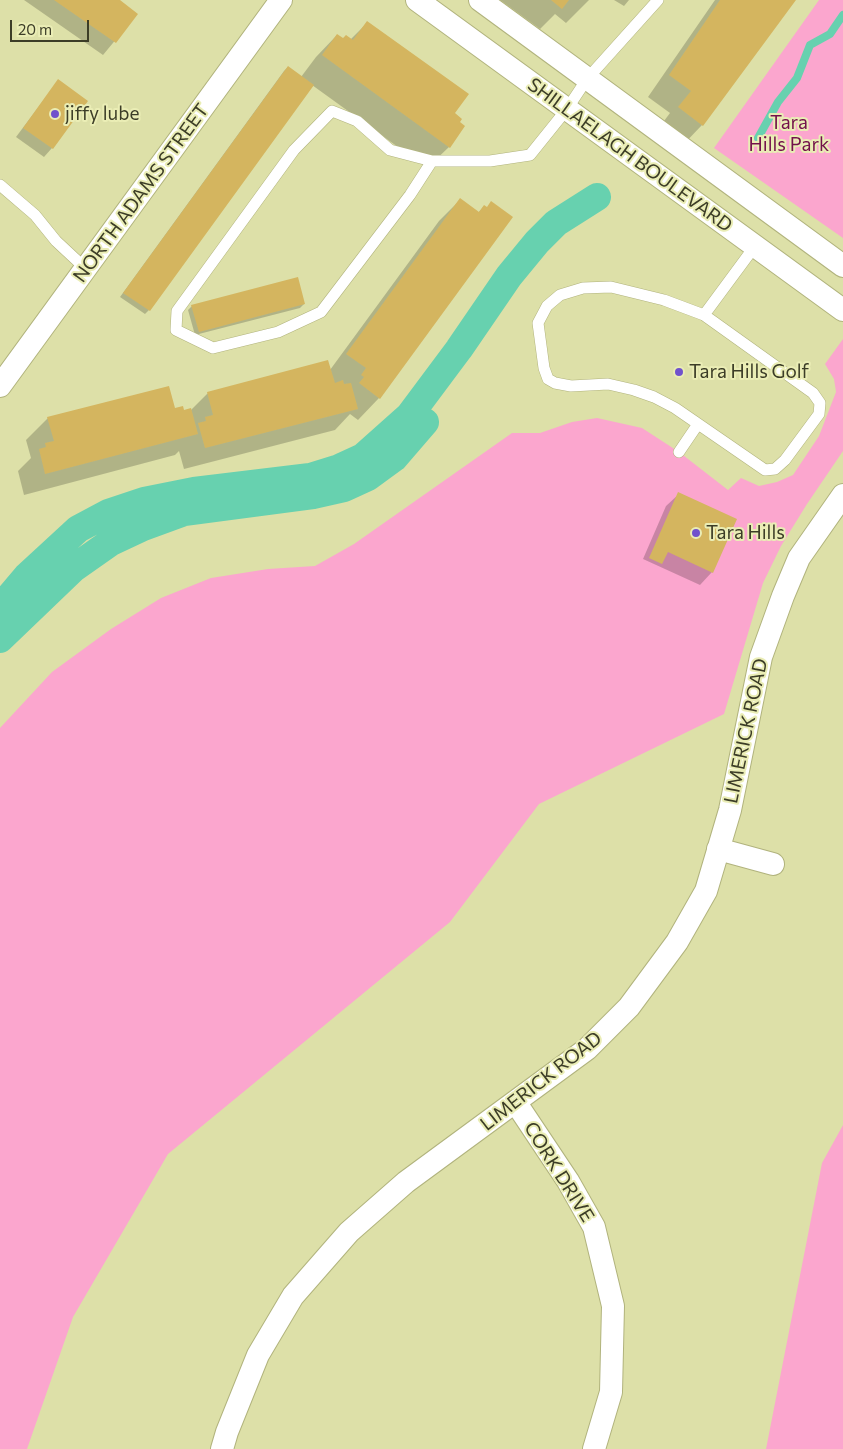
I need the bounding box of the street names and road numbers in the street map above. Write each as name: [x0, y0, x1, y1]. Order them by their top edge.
street label: SHILLAELAGH BOULEVARD: [523, 73, 737, 237]
street label: NORTH ADAMS STREET: [68, 99, 214, 287]
street label: LIMERICK ROAD: [720, 656, 772, 806]
street label: LIMERICK ROAD: [476, 1027, 606, 1135]
street label: CORK DRIVE: [519, 1118, 599, 1226]

